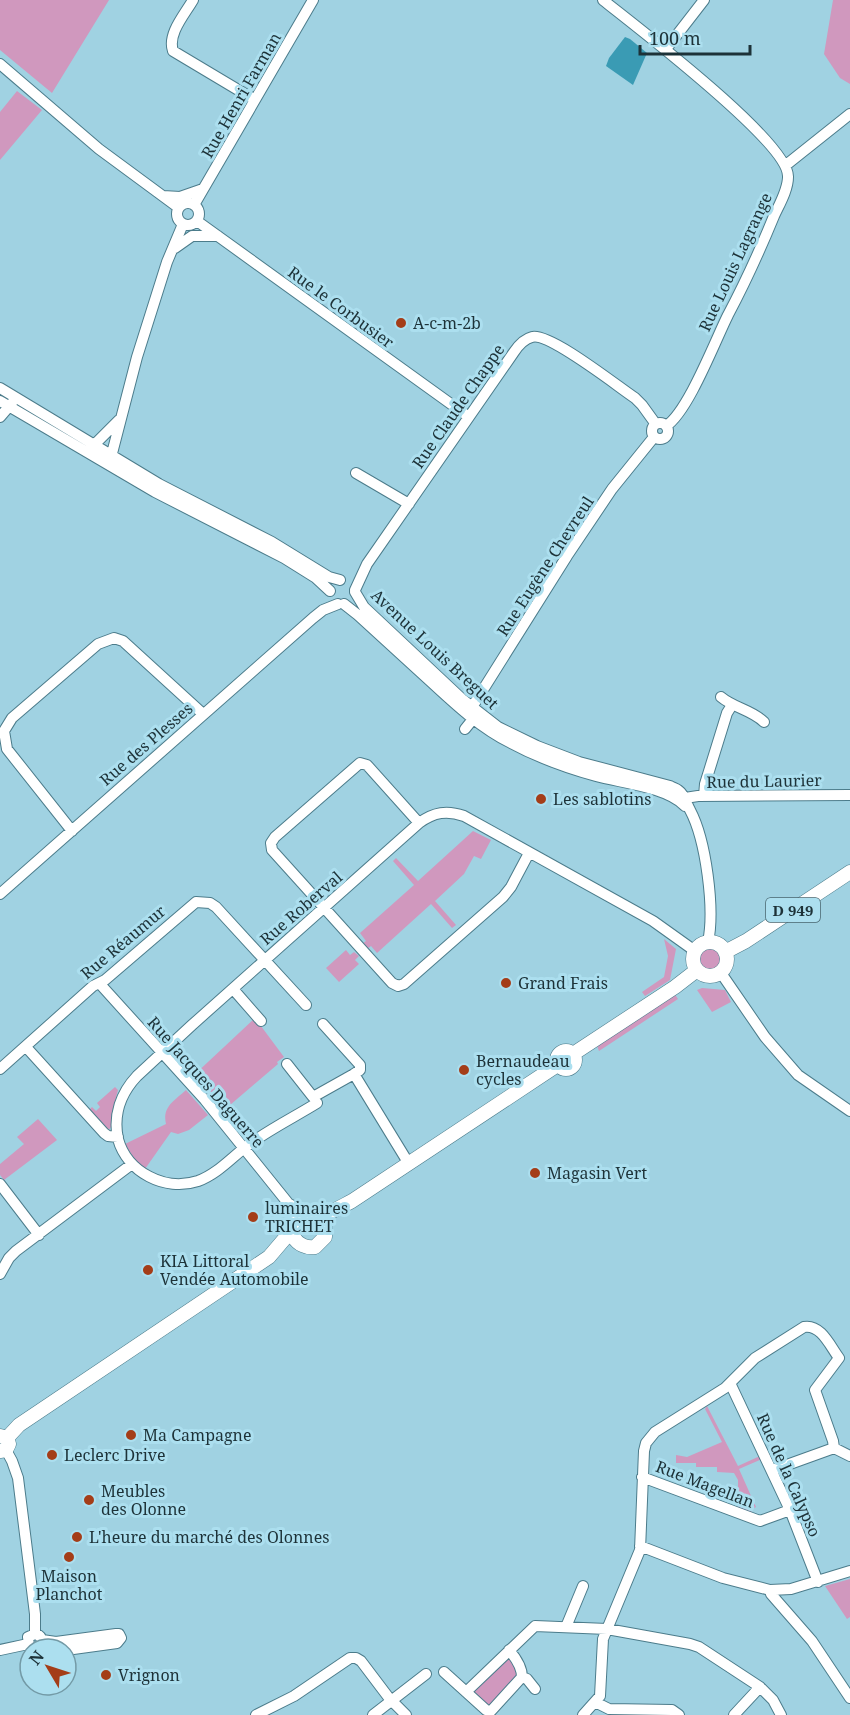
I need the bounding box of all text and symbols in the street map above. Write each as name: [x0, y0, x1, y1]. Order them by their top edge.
scale bar: [640, 18, 750, 56]
text: 100 m: [649, 26, 701, 50]
street label: Rue Henri Farman: [196, 28, 286, 162]
street label: Rue Louis Lagrange: [693, 189, 777, 335]
street label: Rue le Corbusier: [284, 261, 399, 353]
place label: A-c-m-2b: [413, 312, 481, 334]
marker: A-c-m-2b: [394, 316, 408, 330]
street label: Rue Claude Chappe: [407, 339, 509, 473]
street label: Rue Eugène Chevreul: [491, 492, 599, 640]
street label: Avenue Louis Breguet: [367, 584, 504, 714]
street label: Rue des Plesses: [95, 697, 197, 791]
street label: Rue du Laurier: [706, 769, 822, 793]
place label: Les sablotins: [553, 788, 651, 810]
marker: Les sablotins: [534, 792, 548, 806]
street label: Rue Roberval: [255, 866, 347, 950]
road number: D 949: [766, 898, 820, 922]
street label: Rue Réaumur: [76, 900, 170, 984]
place label: Grand Frais: [518, 972, 608, 994]
marker: Grand Frais: [499, 976, 513, 990]
street label: Rue Jacques Daguerre: [143, 1012, 269, 1152]
place label: Bernaudeau cycles: [476, 1050, 570, 1090]
marker: Bernaudeau cycles: [457, 1063, 471, 1077]
place label: Magasin Vert: [547, 1162, 647, 1184]
marker: Magasin Vert: [528, 1166, 542, 1180]
place label: luminaires TRICHET: [265, 1197, 348, 1237]
marker: luminaires TRICHET: [246, 1210, 260, 1224]
place label: KIA Littoral Vendée Automobile: [160, 1250, 309, 1290]
marker: KIA Littoral Vendée Automobile: [141, 1263, 155, 1277]
street label: Rue de la Calypso: [752, 1410, 826, 1540]
place label: Ma Campagne: [143, 1424, 251, 1446]
marker: Ma Campagne: [124, 1428, 138, 1442]
place label: Leclerc Drive: [64, 1444, 166, 1466]
marker: Leclerc Drive: [45, 1448, 59, 1462]
street label: Rue Magellan: [653, 1455, 757, 1513]
place label: Meubles des Olonne: [101, 1480, 186, 1520]
marker: Meubles des Olonne: [82, 1493, 96, 1507]
place label: L'heure du marché des Olonnes: [89, 1526, 329, 1548]
marker: L'heure du marché des Olonnes: [70, 1530, 84, 1544]
marker: Maison Planchot: [62, 1550, 76, 1564]
place label: Maison Planchot: [36, 1565, 103, 1605]
north arrow: [18, 1637, 78, 1697]
text: N: [24, 1645, 49, 1669]
place label: Vrignon: [118, 1664, 180, 1686]
marker: Vrignon: [99, 1668, 113, 1682]

